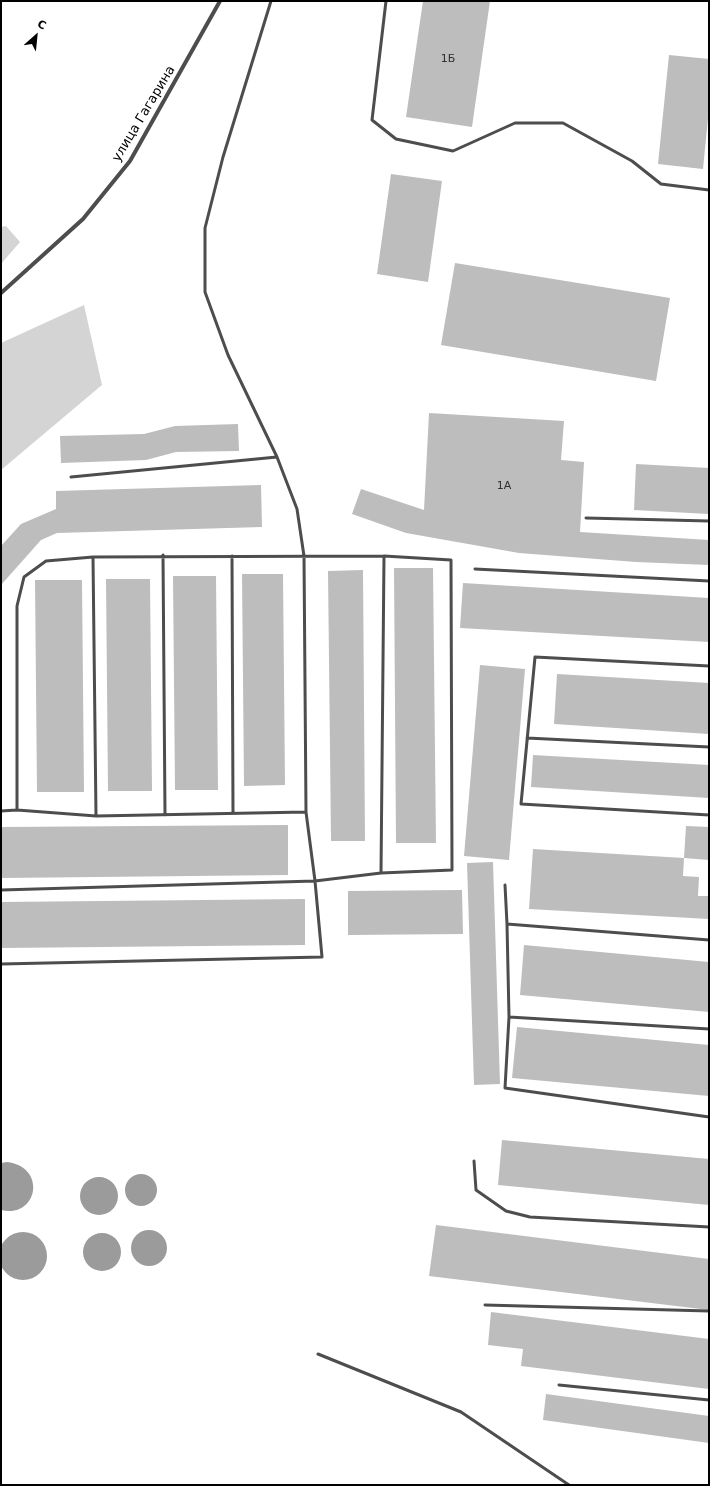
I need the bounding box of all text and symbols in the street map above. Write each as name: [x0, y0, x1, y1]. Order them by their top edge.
north arrow: [16, 16, 56, 56]
text: С: [35, 17, 48, 32]
house number: 1Б: [441, 52, 455, 66]
street label: улица Гагарина: [109, 63, 179, 165]
house number: 1А: [497, 479, 511, 493]

